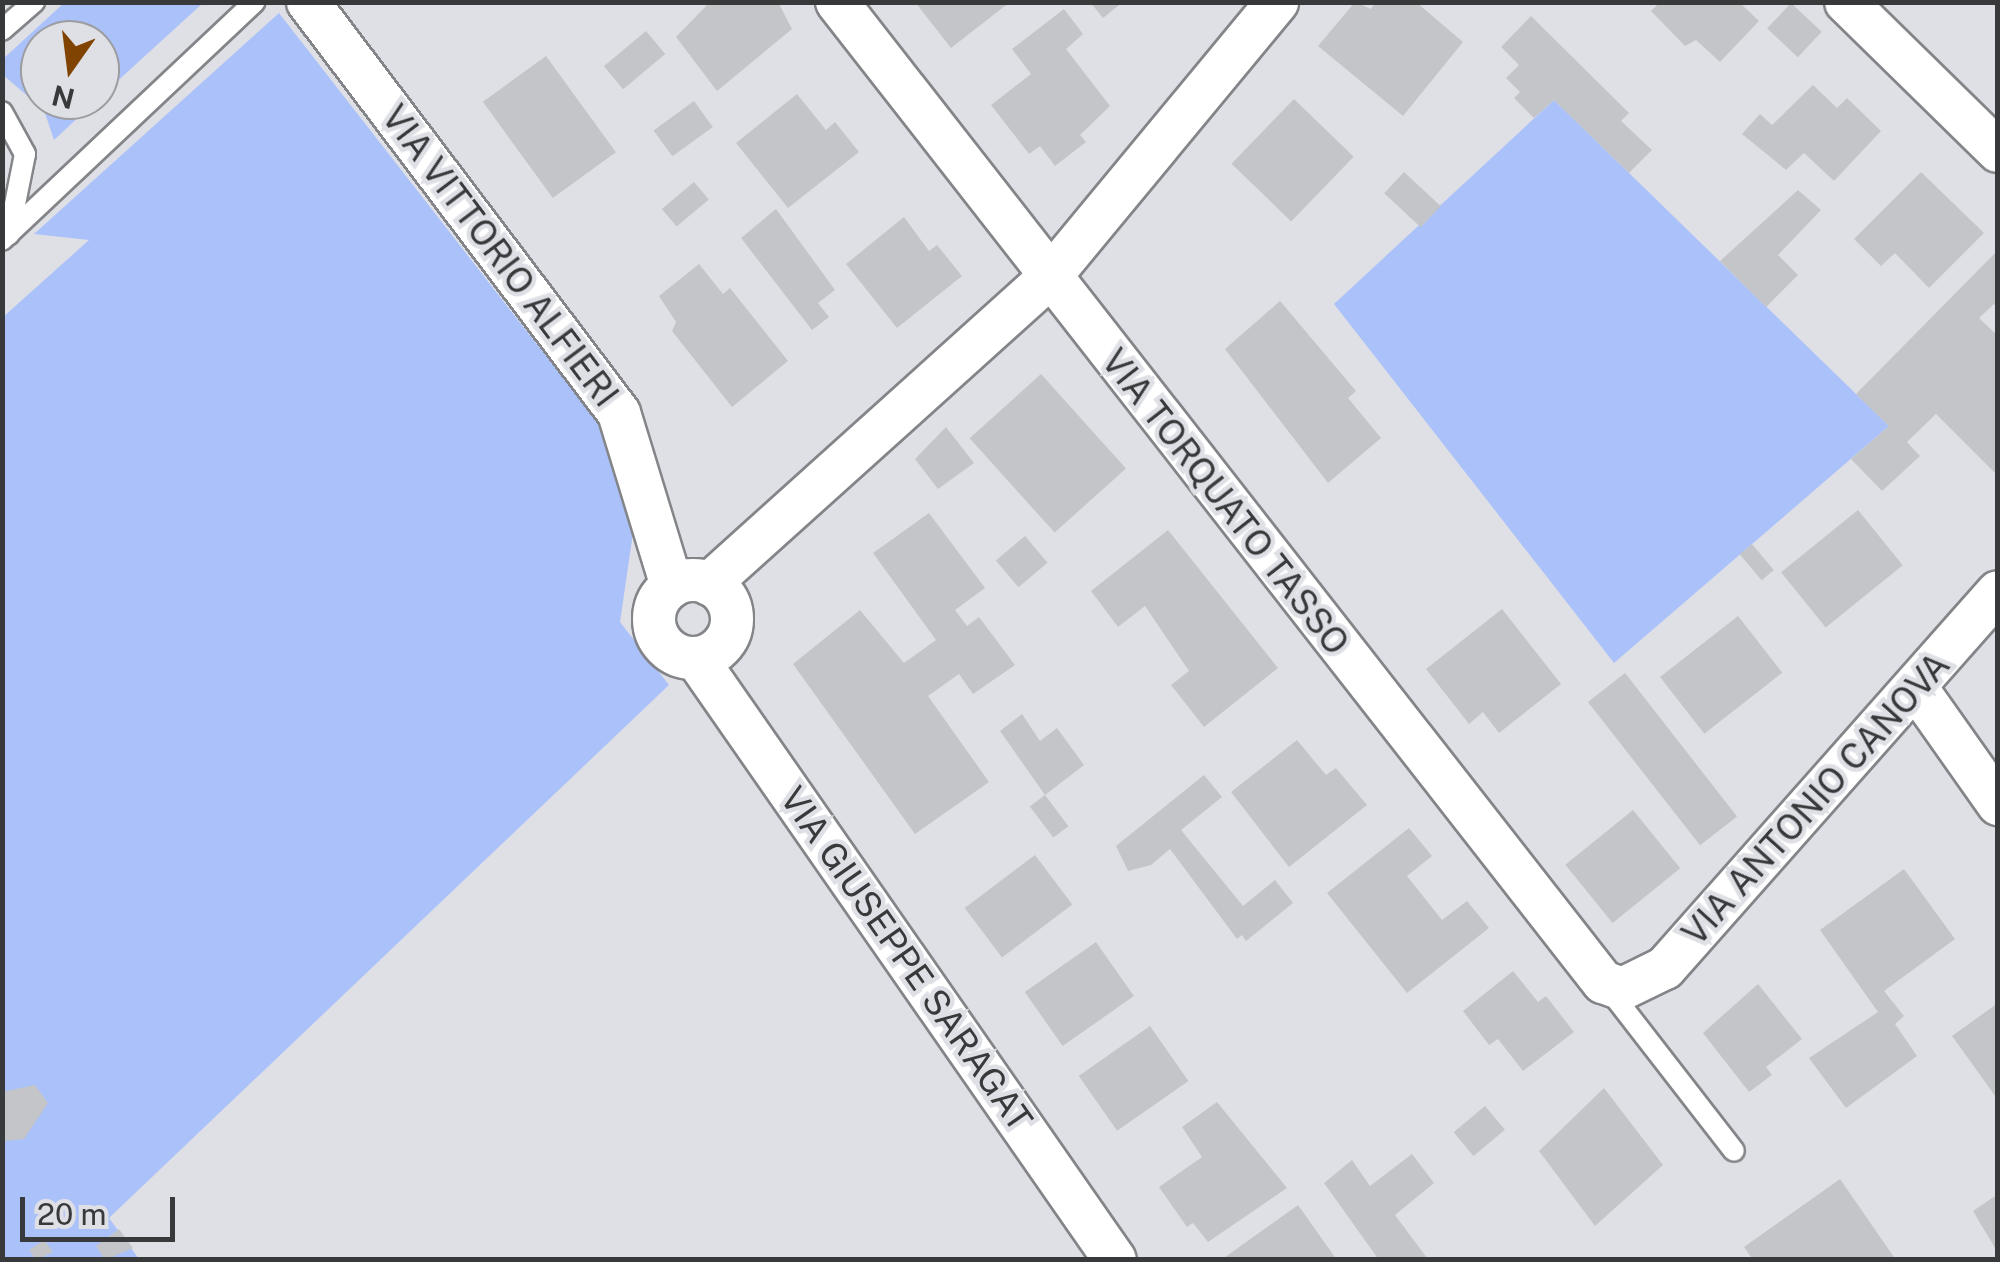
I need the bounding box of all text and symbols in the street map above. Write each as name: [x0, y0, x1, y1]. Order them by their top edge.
north arrow: [20, 20, 120, 120]
text: N: [48, 79, 78, 116]
street label: VIA VITTORIO ALFIERI: [373, 97, 627, 415]
street label: VIA TORQUATO TASSO: [1093, 341, 1357, 663]
street label: VIA ANTONIO CANOVA: [1674, 644, 1958, 954]
street label: VIA GIUSEPPE SARAGAT: [771, 779, 1041, 1139]
scale bar: [25, 1177, 180, 1239]
text: 20 m: [37, 1196, 106, 1232]

